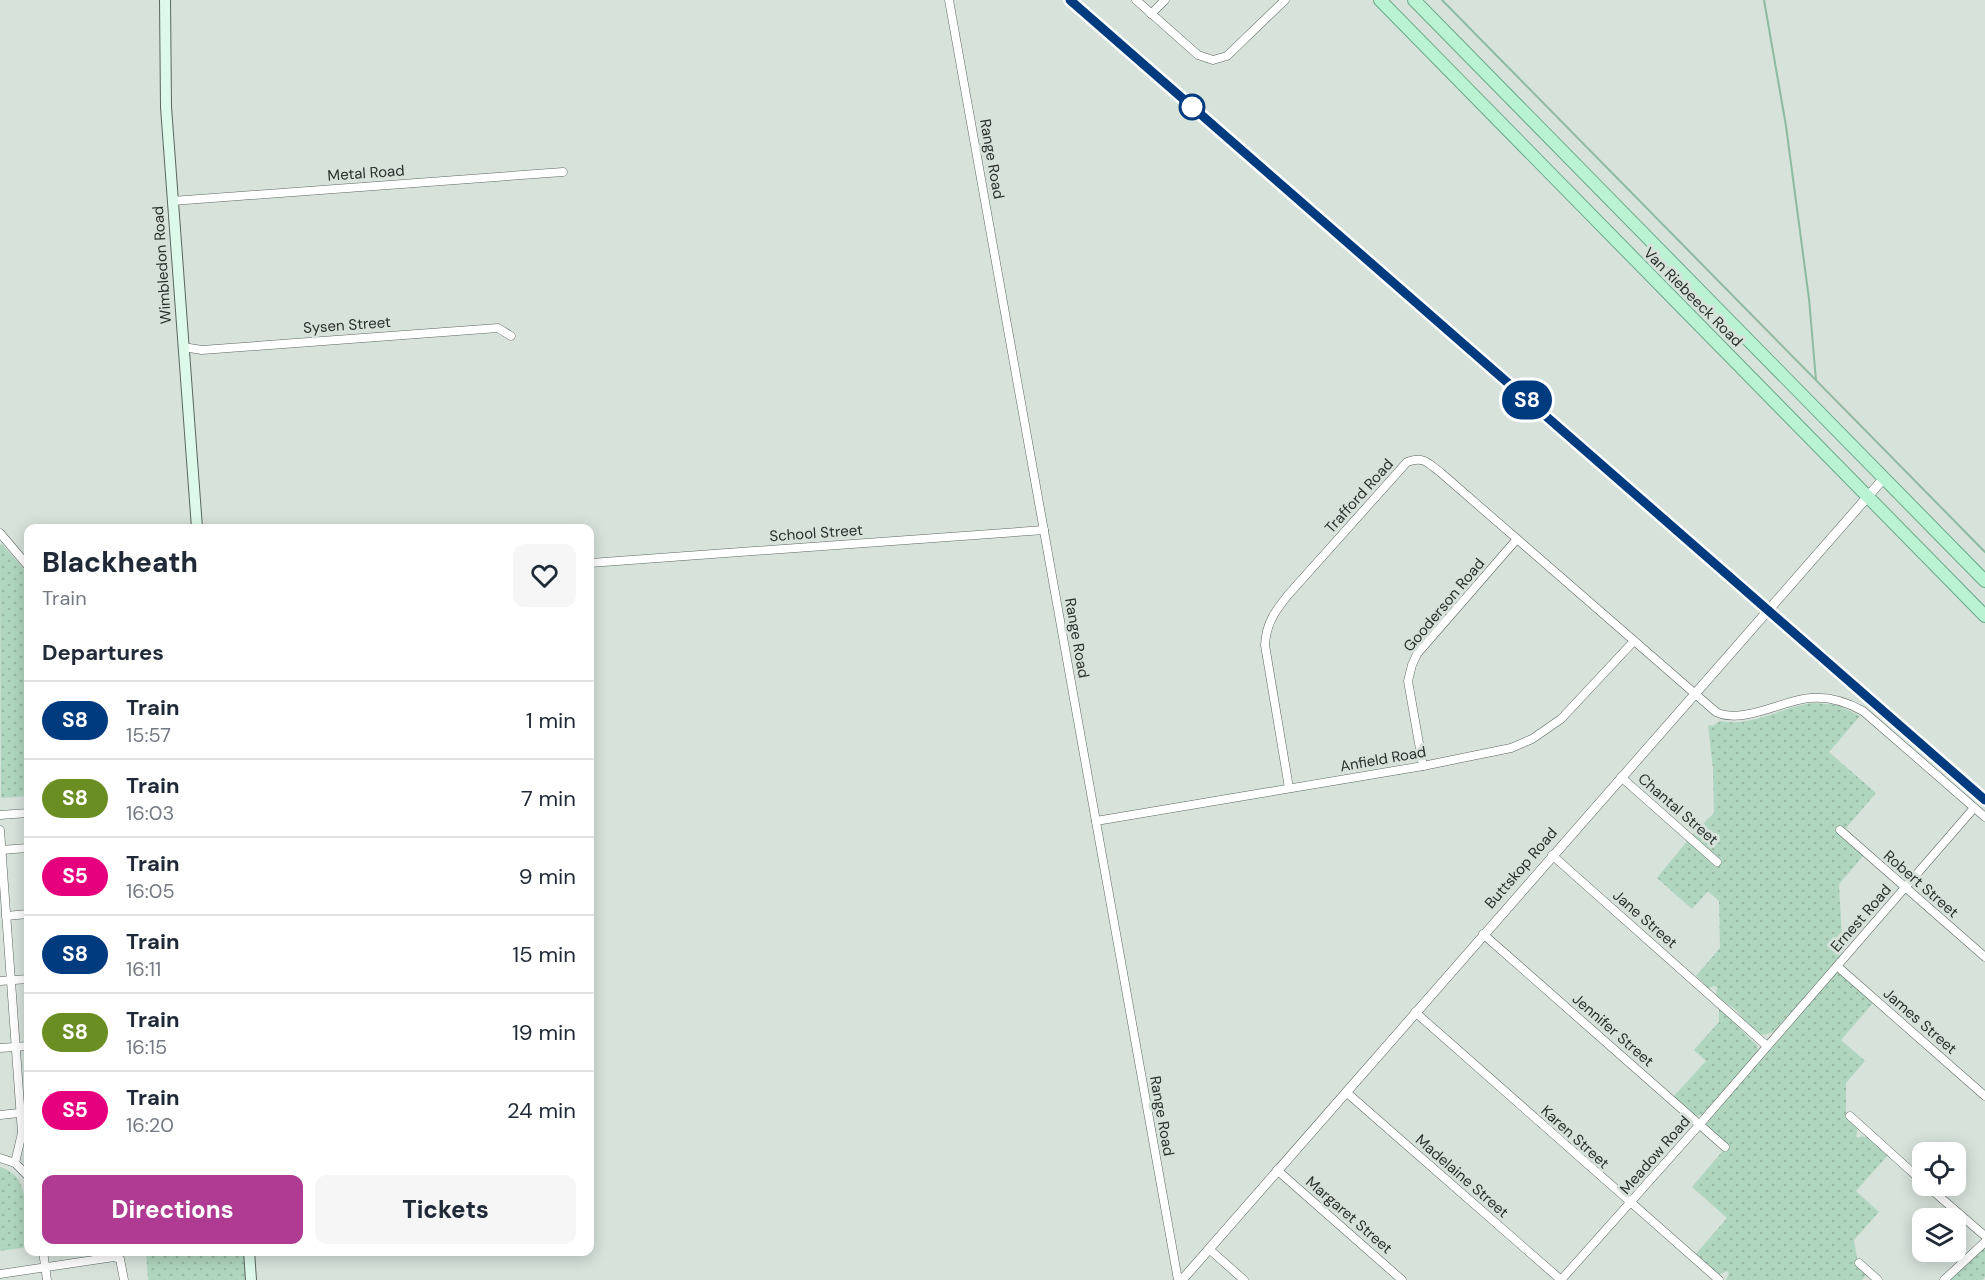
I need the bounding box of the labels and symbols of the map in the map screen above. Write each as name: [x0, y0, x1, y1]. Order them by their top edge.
unlabelled marker: [1179, 94, 1205, 120]
street label: Range Road: [975, 117, 1009, 201]
street label: Metal Road: [327, 160, 405, 186]
street label: Wimbledon Road: [148, 205, 176, 325]
street label: Van Riebeeck Road: [1639, 243, 1747, 351]
street label: Sysen Street: [303, 312, 392, 338]
line badge: S8: [1500, 380, 1554, 420]
street label: Trafford Road: [1320, 455, 1398, 537]
street label: School Street: [769, 520, 863, 546]
street label: Gooderson Road: [1399, 554, 1489, 656]
street label: Range Road: [1060, 596, 1094, 680]
street label: Anfield Road: [1338, 742, 1428, 776]
street label: Chantal Street: [1634, 769, 1722, 849]
street label: Buttskop Road: [1480, 823, 1562, 913]
street label: Robert Street: [1879, 846, 1963, 922]
street label: Ernest Road: [1826, 880, 1896, 956]
street label: Jane Street: [1609, 885, 1682, 953]
street label: James Street: [1879, 983, 1961, 1059]
street label: Jennifer Street: [1568, 989, 1658, 1071]
street label: Range Road: [1145, 1074, 1179, 1158]
street label: Karen Street: [1537, 1101, 1614, 1173]
street label: Meadow Road: [1615, 1112, 1695, 1198]
street label: Madelaine Street: [1411, 1130, 1513, 1222]
street label: Margaret Street: [1301, 1172, 1397, 1258]

